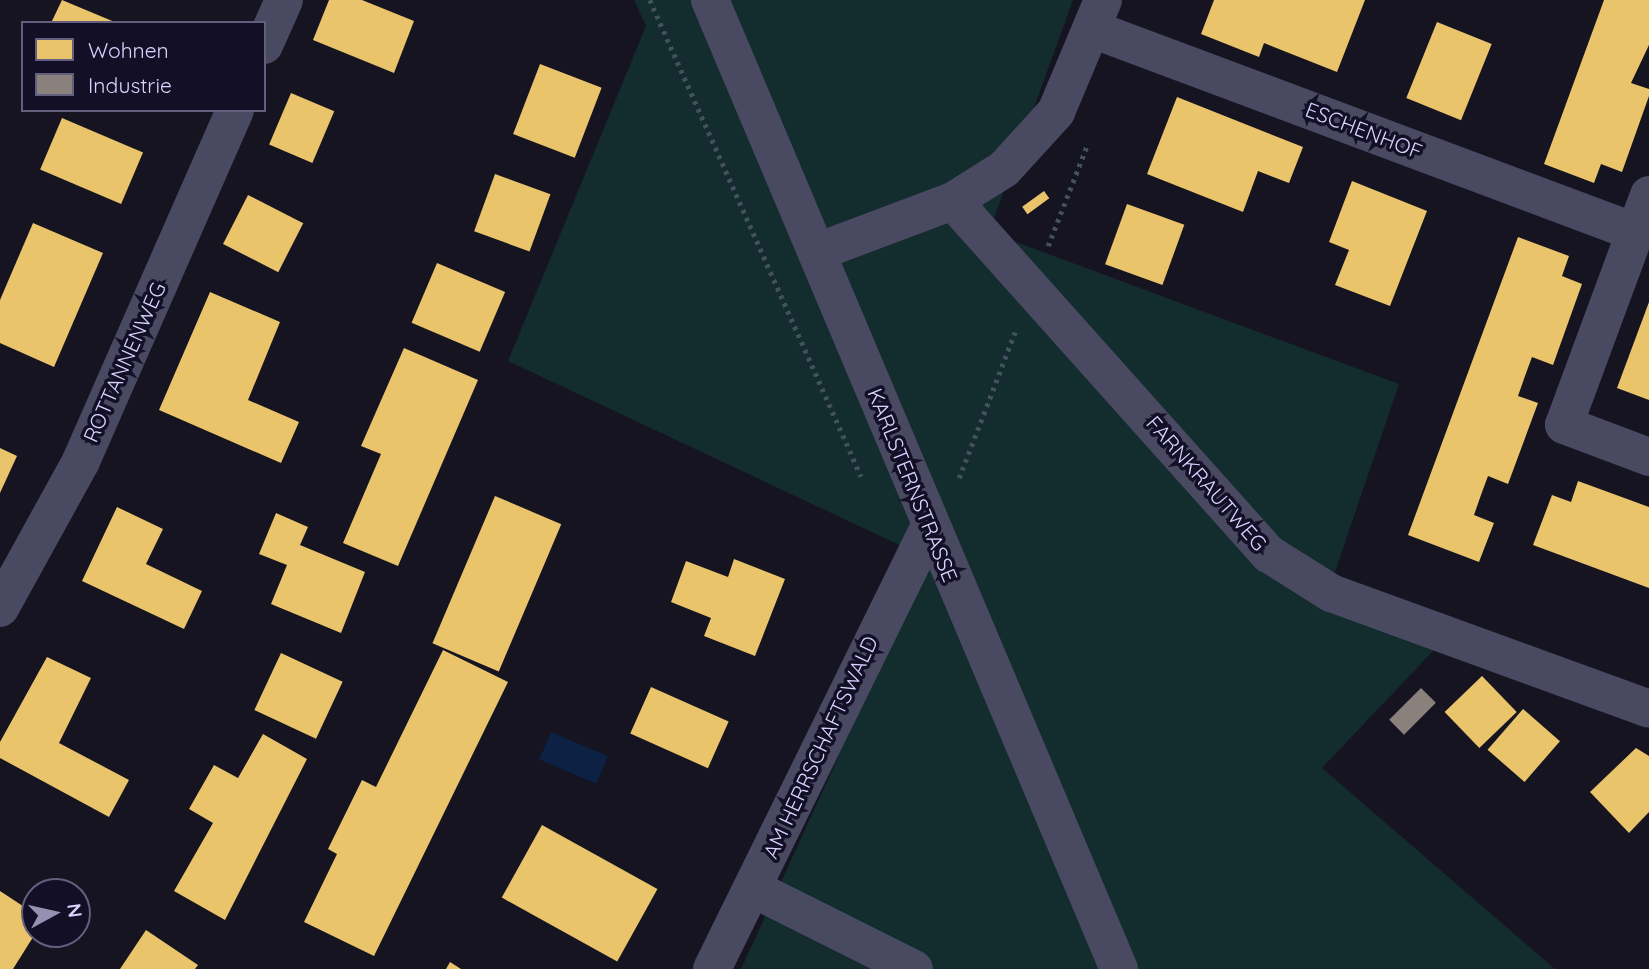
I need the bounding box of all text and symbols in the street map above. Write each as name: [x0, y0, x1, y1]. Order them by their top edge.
legend: [21, 21, 266, 112]
text: Wohnen: [88, 37, 169, 63]
text: Industrie: [88, 72, 172, 98]
street label: ESCHENHOF: [1302, 96, 1426, 164]
street label: ROTTANNENWEG: [77, 278, 171, 446]
street label: KARLSTERNSTRASSE: [863, 385, 963, 585]
street label: FARNKRAUTWEG: [1142, 410, 1272, 556]
street label: AM HERRSCHAFTSWALD: [757, 632, 883, 862]
north arrow: [21, 878, 91, 948]
text: N: [62, 902, 88, 919]

